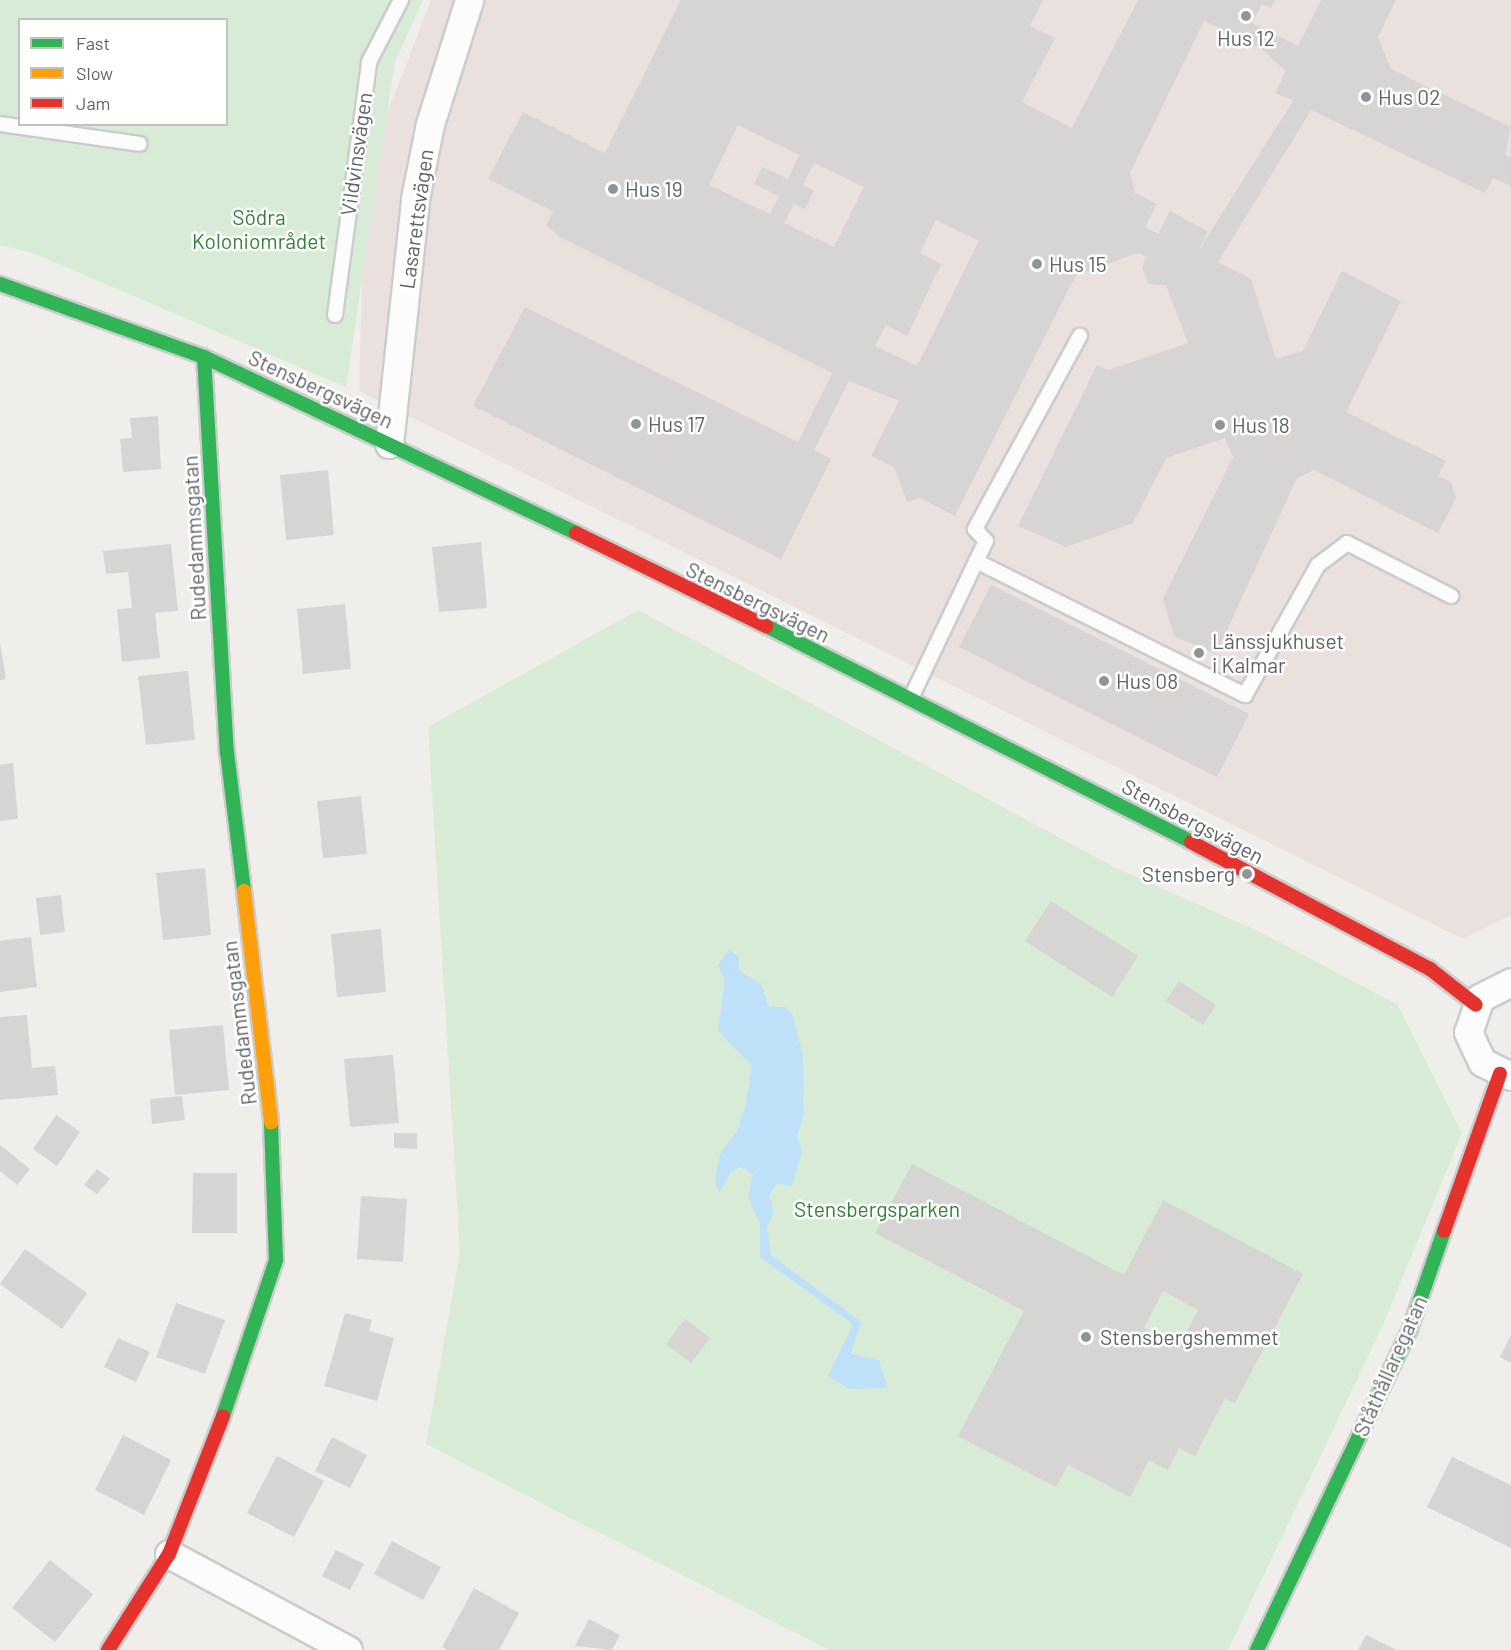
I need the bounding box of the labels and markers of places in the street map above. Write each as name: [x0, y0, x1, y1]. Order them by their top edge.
marker: Hus 12: [1239, 9, 1253, 23]
place label: Hus 12: [1217, 25, 1275, 51]
place label: Hus 02: [1378, 84, 1440, 110]
marker: Hus 02: [1359, 90, 1373, 104]
place label: Hus 19: [625, 176, 683, 202]
marker: Hus 19: [606, 182, 620, 196]
place label: Hus 15: [1049, 251, 1106, 277]
marker: Hus 15: [1030, 257, 1044, 271]
place label: Hus 17: [648, 411, 705, 437]
place label: Hus 18: [1232, 412, 1290, 438]
marker: Hus 17: [629, 417, 643, 431]
marker: Hus 18: [1213, 418, 1227, 432]
place label: Länssjukhuset i Kalmar: [1212, 628, 1344, 678]
marker: Länssjukhuset i Kalmar: [1190, 644, 1208, 662]
place label: Hus 08: [1116, 668, 1178, 694]
marker: Hus 08: [1097, 674, 1111, 688]
place label: Stensberg: [1142, 861, 1235, 887]
marker: Stensberg: [1240, 867, 1254, 881]
place label: Stensbergshemmet: [1100, 1324, 1279, 1350]
marker: Stensbergshemmet: [1077, 1328, 1095, 1346]

